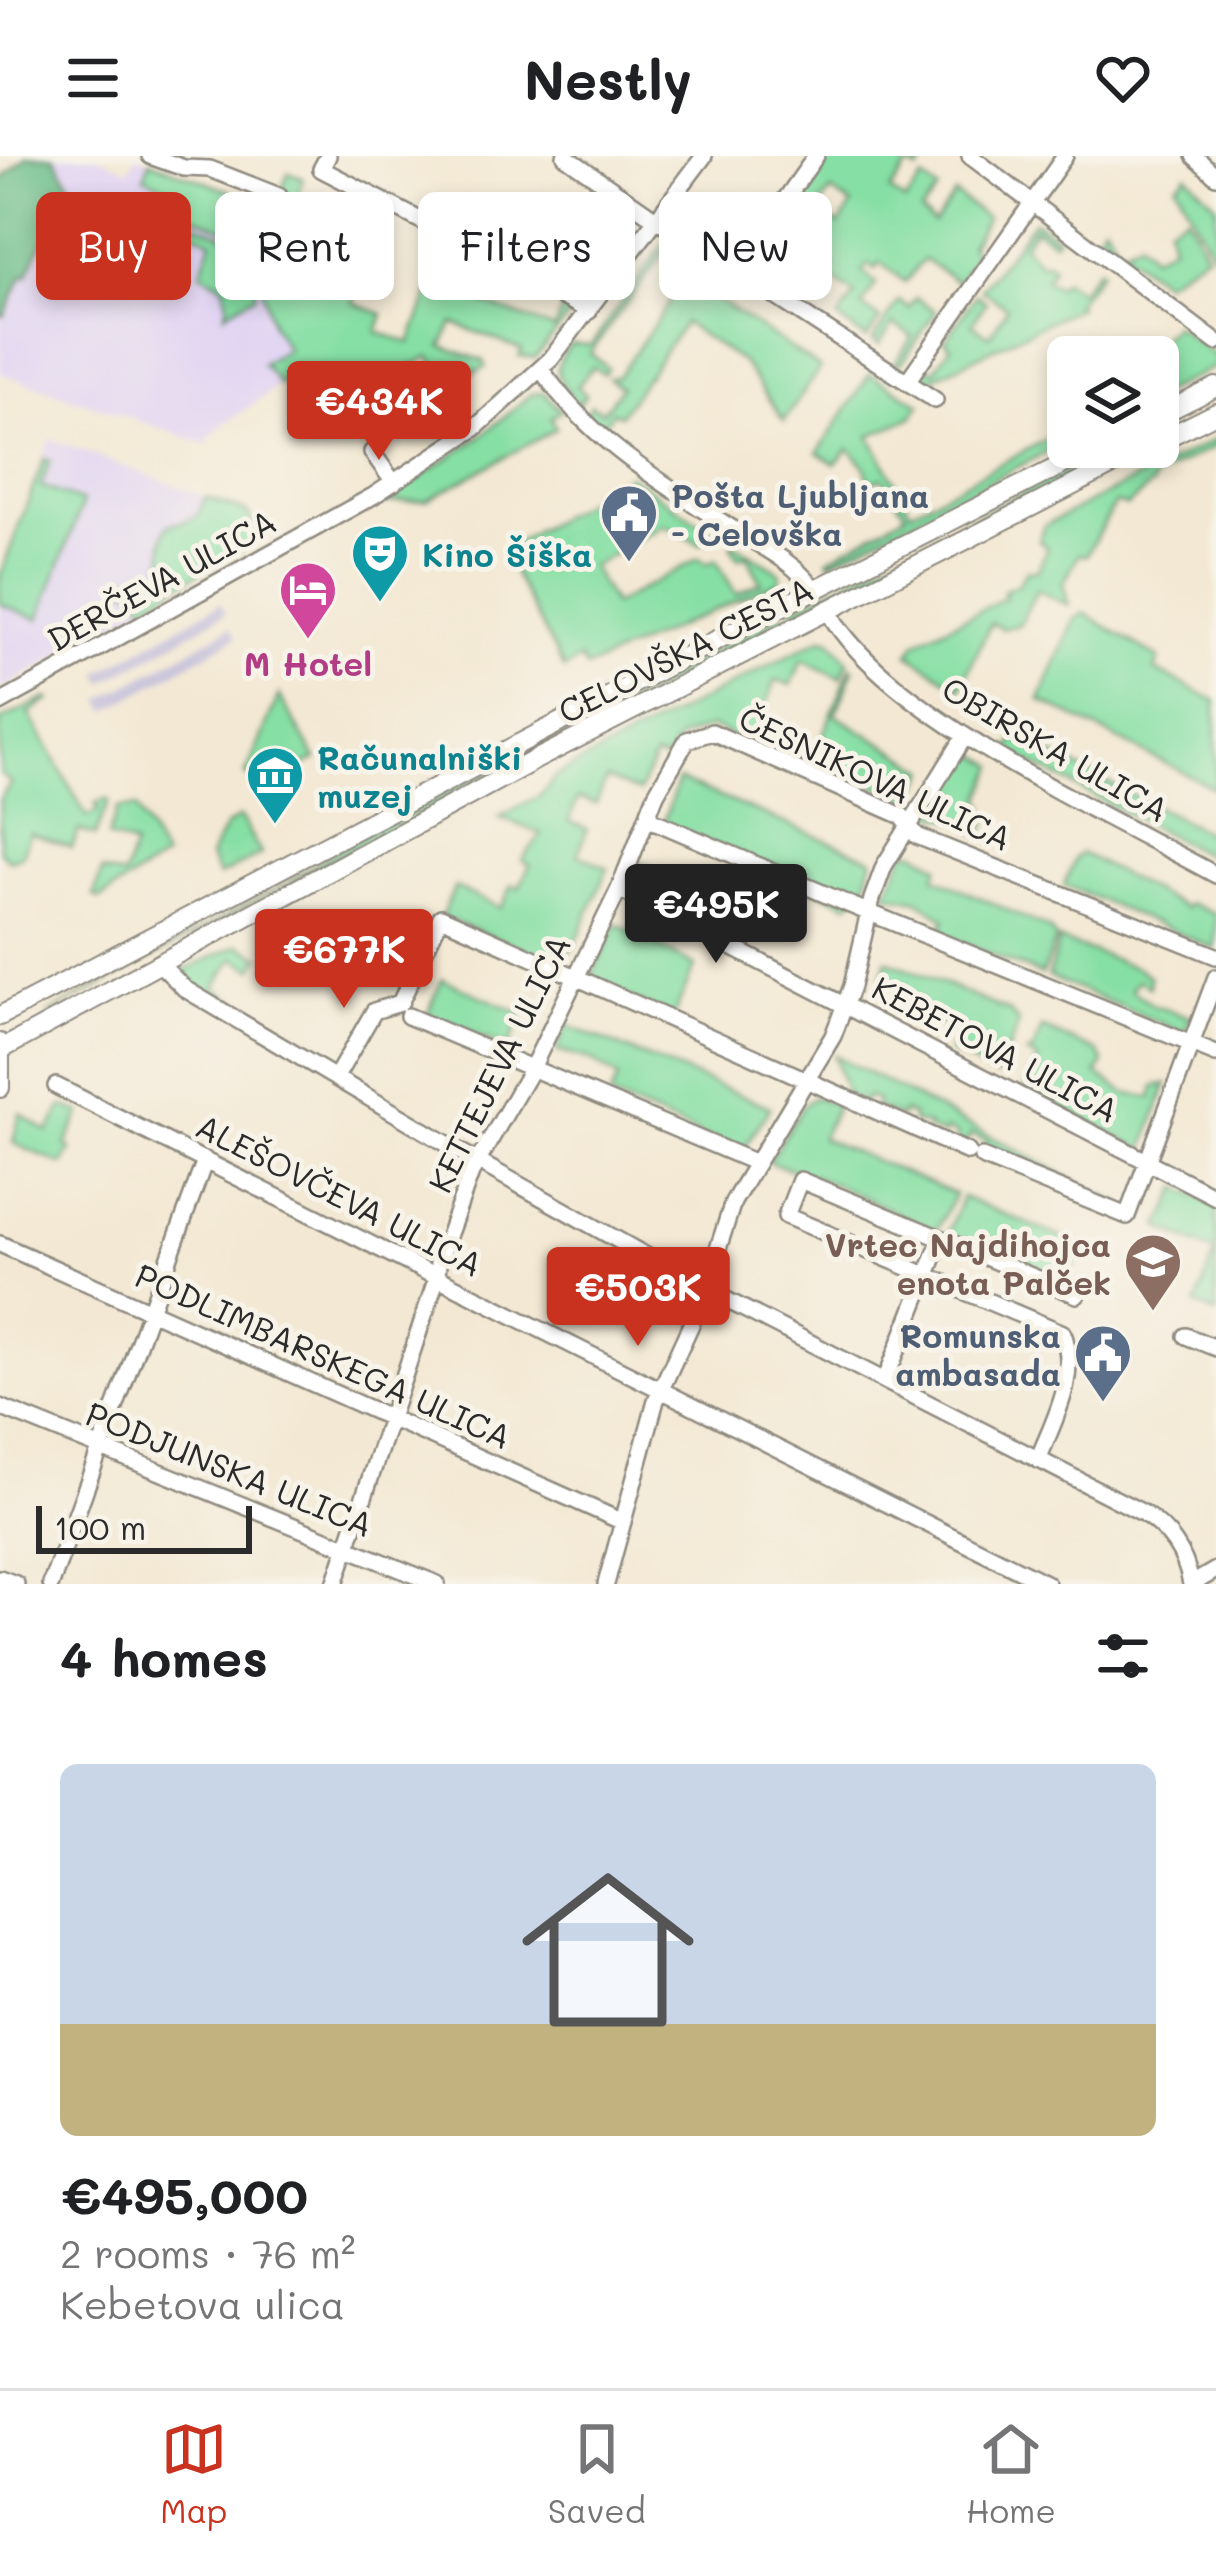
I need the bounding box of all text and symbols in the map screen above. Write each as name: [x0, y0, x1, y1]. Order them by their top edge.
text: Nestly: [524, 43, 692, 114]
icon: menu: [60, 45, 126, 111]
icon: heart: [1090, 45, 1156, 111]
chip: Buy: [36, 192, 191, 300]
chip: Rent: [215, 192, 394, 300]
chip: Filters: [418, 192, 635, 300]
chip: New: [659, 192, 832, 300]
map controls: [1047, 336, 1179, 468]
button: layers: [1047, 336, 1179, 468]
pin: €434K: [295, 361, 463, 463]
text: €434K: [314, 374, 444, 425]
place label: Pošta Ljubljana - Celovška: [671, 473, 929, 554]
public building icon: Pošta Ljubljana - Celovška: [598, 482, 660, 564]
street label: DERČEVA ULICA: [39, 498, 283, 660]
theatre icon: Kino Šiška: [349, 522, 411, 604]
place label: Kino Šiška: [422, 532, 592, 575]
hotel icon: M Hotel: [277, 559, 339, 641]
street label: CELOVŠKA CESTA: [550, 566, 820, 732]
place label: M Hotel: [244, 641, 372, 684]
street label: OBIRSKA ULICA: [935, 666, 1177, 830]
street label: ČESNIKOVA ULICA: [733, 695, 1019, 859]
place label: Računalniški muzej: [317, 735, 523, 816]
museum icon: Računalniški muzej: [244, 744, 306, 826]
pin: €495K: [632, 864, 800, 966]
text: €495K: [652, 877, 780, 928]
pin: €677K: [260, 909, 428, 1011]
text: €677K: [282, 922, 406, 973]
street label: KETTEJEVA ULICA: [417, 927, 579, 1199]
street label: KEBETOVA ULICA: [865, 965, 1127, 1131]
street label: ALEŠOVČEVA ULICA: [189, 1103, 491, 1285]
place label: Vrtec Najdihojca enota Palček: [825, 1222, 1111, 1303]
school or university icon: Vrtec Najdihojca enota Palček: [1122, 1231, 1184, 1313]
pin: €503K: [554, 1247, 722, 1349]
street label: PODLIMBARSKEGA ULICA: [129, 1253, 519, 1457]
text: €503K: [574, 1260, 702, 1311]
place label: Romunska ambasada: [895, 1313, 1061, 1394]
public building icon: Romunska ambasada: [1072, 1322, 1134, 1404]
street label: PODJUNSKA ULICA: [80, 1391, 380, 1545]
scale bar: [36, 1500, 252, 1553]
text: 100 m: [54, 1505, 146, 1548]
text: 4 homes: [60, 1623, 268, 1690]
icon: filters: [1090, 1623, 1156, 1689]
icon: home: [500, 1842, 716, 2058]
text: €495,000: [60, 2160, 308, 2227]
text: 2 rooms · 76 m²: [60, 2227, 356, 2278]
text: Kebetova ulica: [60, 2278, 345, 2329]
tab: Map: [160, 2416, 227, 2531]
tab: Saved: [548, 2416, 646, 2531]
tab: Home: [966, 2416, 1056, 2531]

